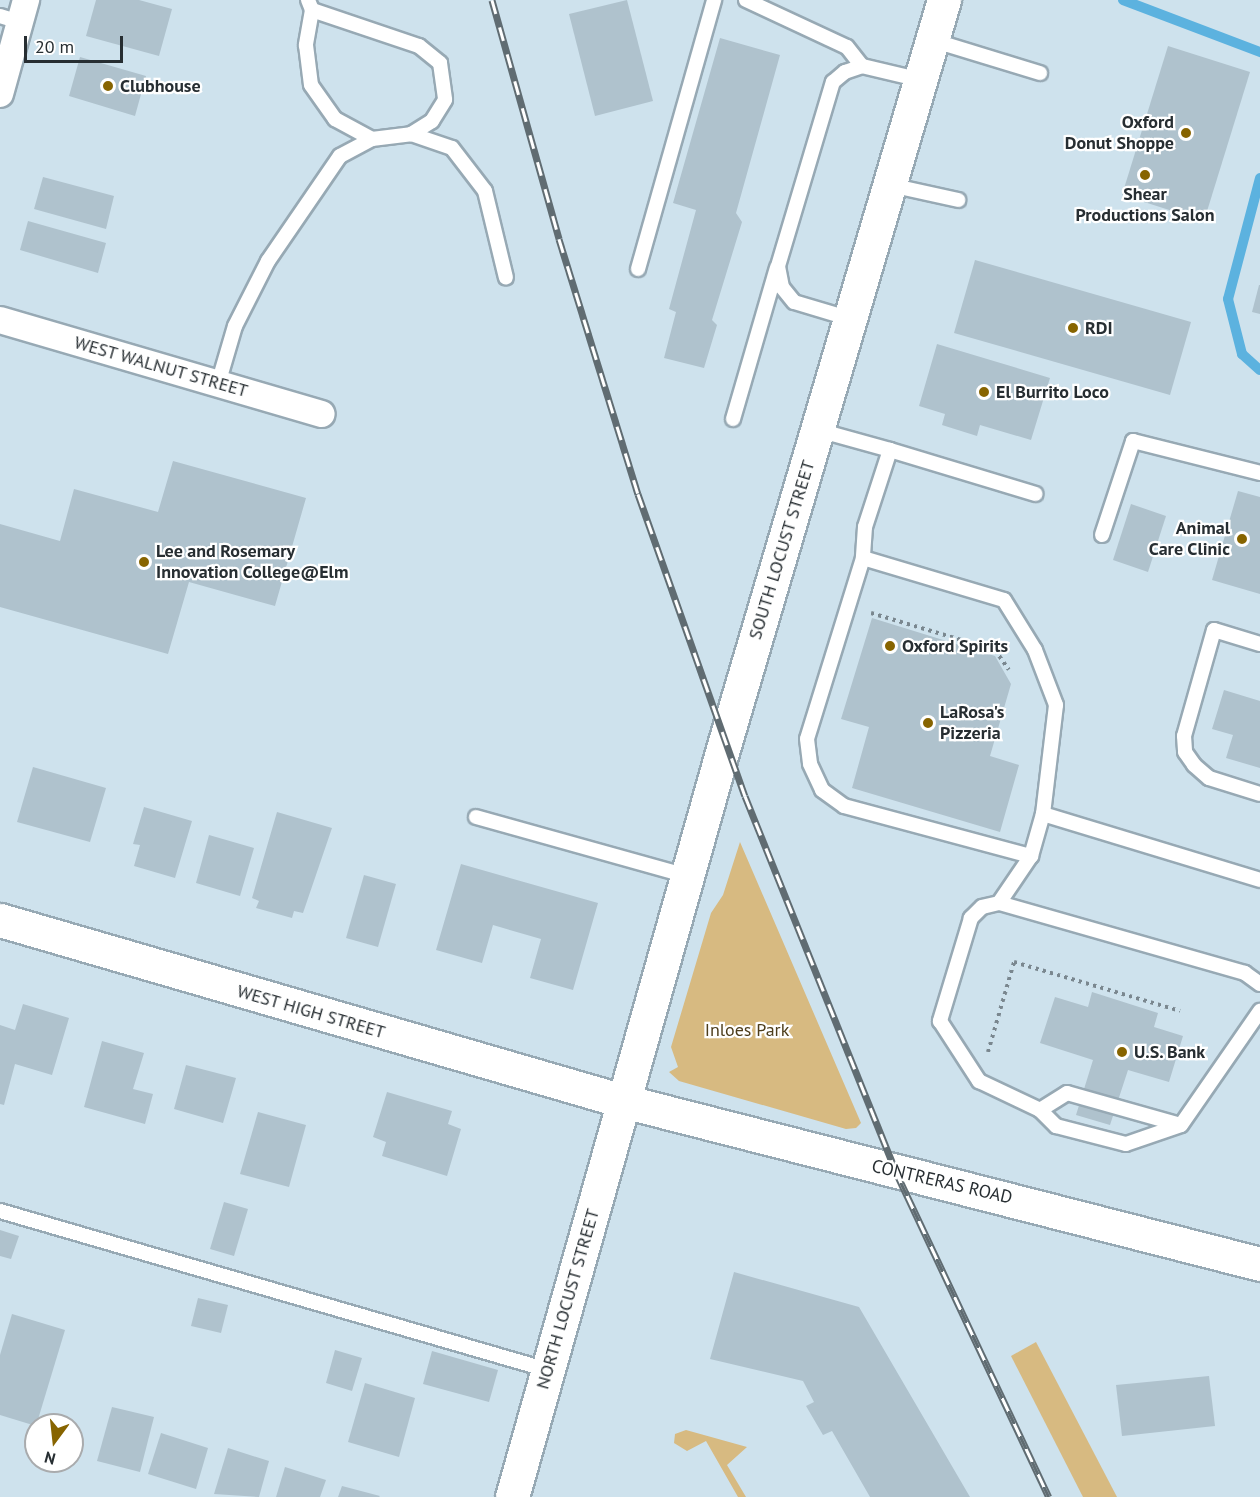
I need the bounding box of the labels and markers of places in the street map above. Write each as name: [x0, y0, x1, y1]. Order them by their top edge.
place label: Clubhouse: [120, 75, 201, 97]
marker: Clubhouse: [101, 79, 115, 93]
place label: Oxford Donut Shoppe: [1065, 112, 1174, 154]
marker: Oxford Donut Shoppe: [1179, 126, 1193, 140]
marker: Shear Productions Salon: [1138, 168, 1152, 182]
place label: Shear Productions Salon: [1076, 184, 1214, 226]
place label: RDI: [1085, 317, 1113, 339]
marker: RDI: [1066, 321, 1080, 335]
place label: El Burrito Loco: [996, 381, 1109, 403]
marker: El Burrito Loco: [977, 385, 991, 399]
place label: Animal Care Clinic: [1149, 518, 1230, 560]
marker: Animal Care Clinic: [1235, 532, 1249, 546]
place label: Lee and Rosemary Innovation College@Elm: [156, 541, 349, 584]
marker: Lee and Rosemary Innovation College@Elm: [137, 555, 151, 569]
place label: Oxford Spirits: [902, 635, 1008, 657]
marker: Oxford Spirits: [883, 639, 897, 653]
place label: LaRosa's Pizzeria: [940, 702, 1004, 744]
marker: LaRosa's Pizzeria: [921, 716, 935, 730]
place label: U.S. Bank: [1134, 1041, 1206, 1063]
marker: U.S. Bank: [1115, 1045, 1129, 1059]

